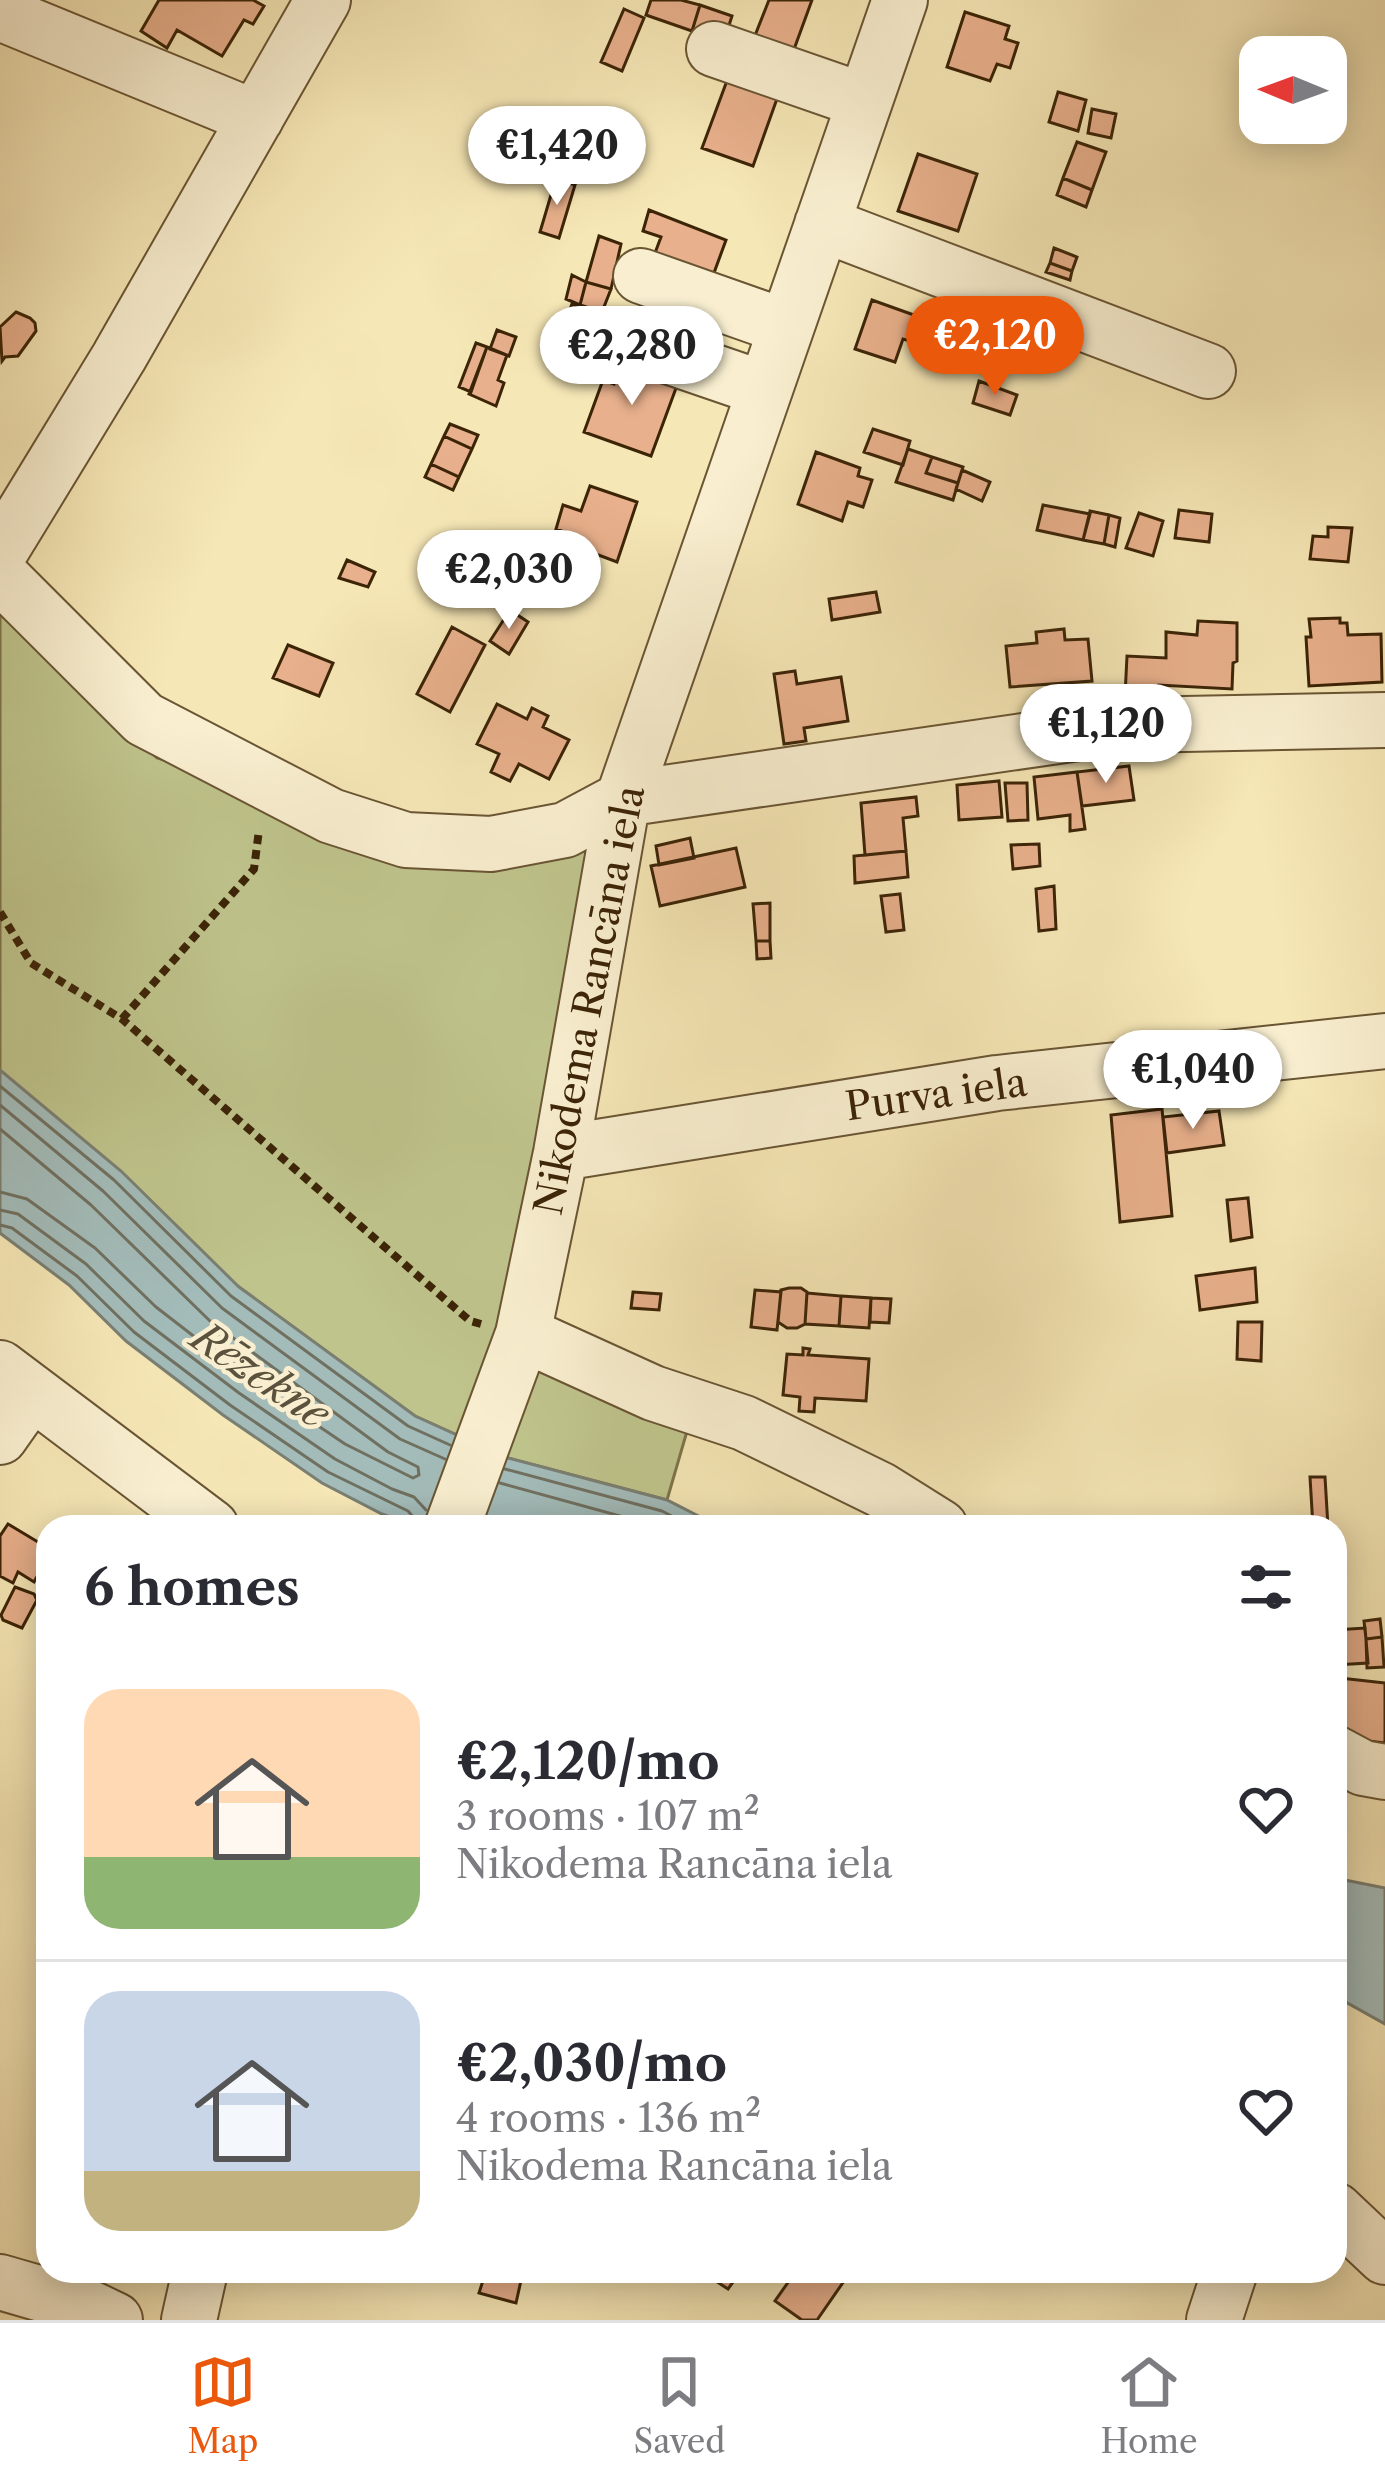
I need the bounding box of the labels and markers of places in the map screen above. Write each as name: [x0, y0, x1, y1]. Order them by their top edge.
pin: €1,420: [459, 106, 655, 208]
pin: €2,120: [897, 296, 1093, 398]
pin: €2,280: [534, 306, 730, 408]
pin: €2,030: [411, 530, 607, 632]
pin: €1,120: [1008, 684, 1204, 786]
pin: €1,040: [1095, 1030, 1291, 1132]

